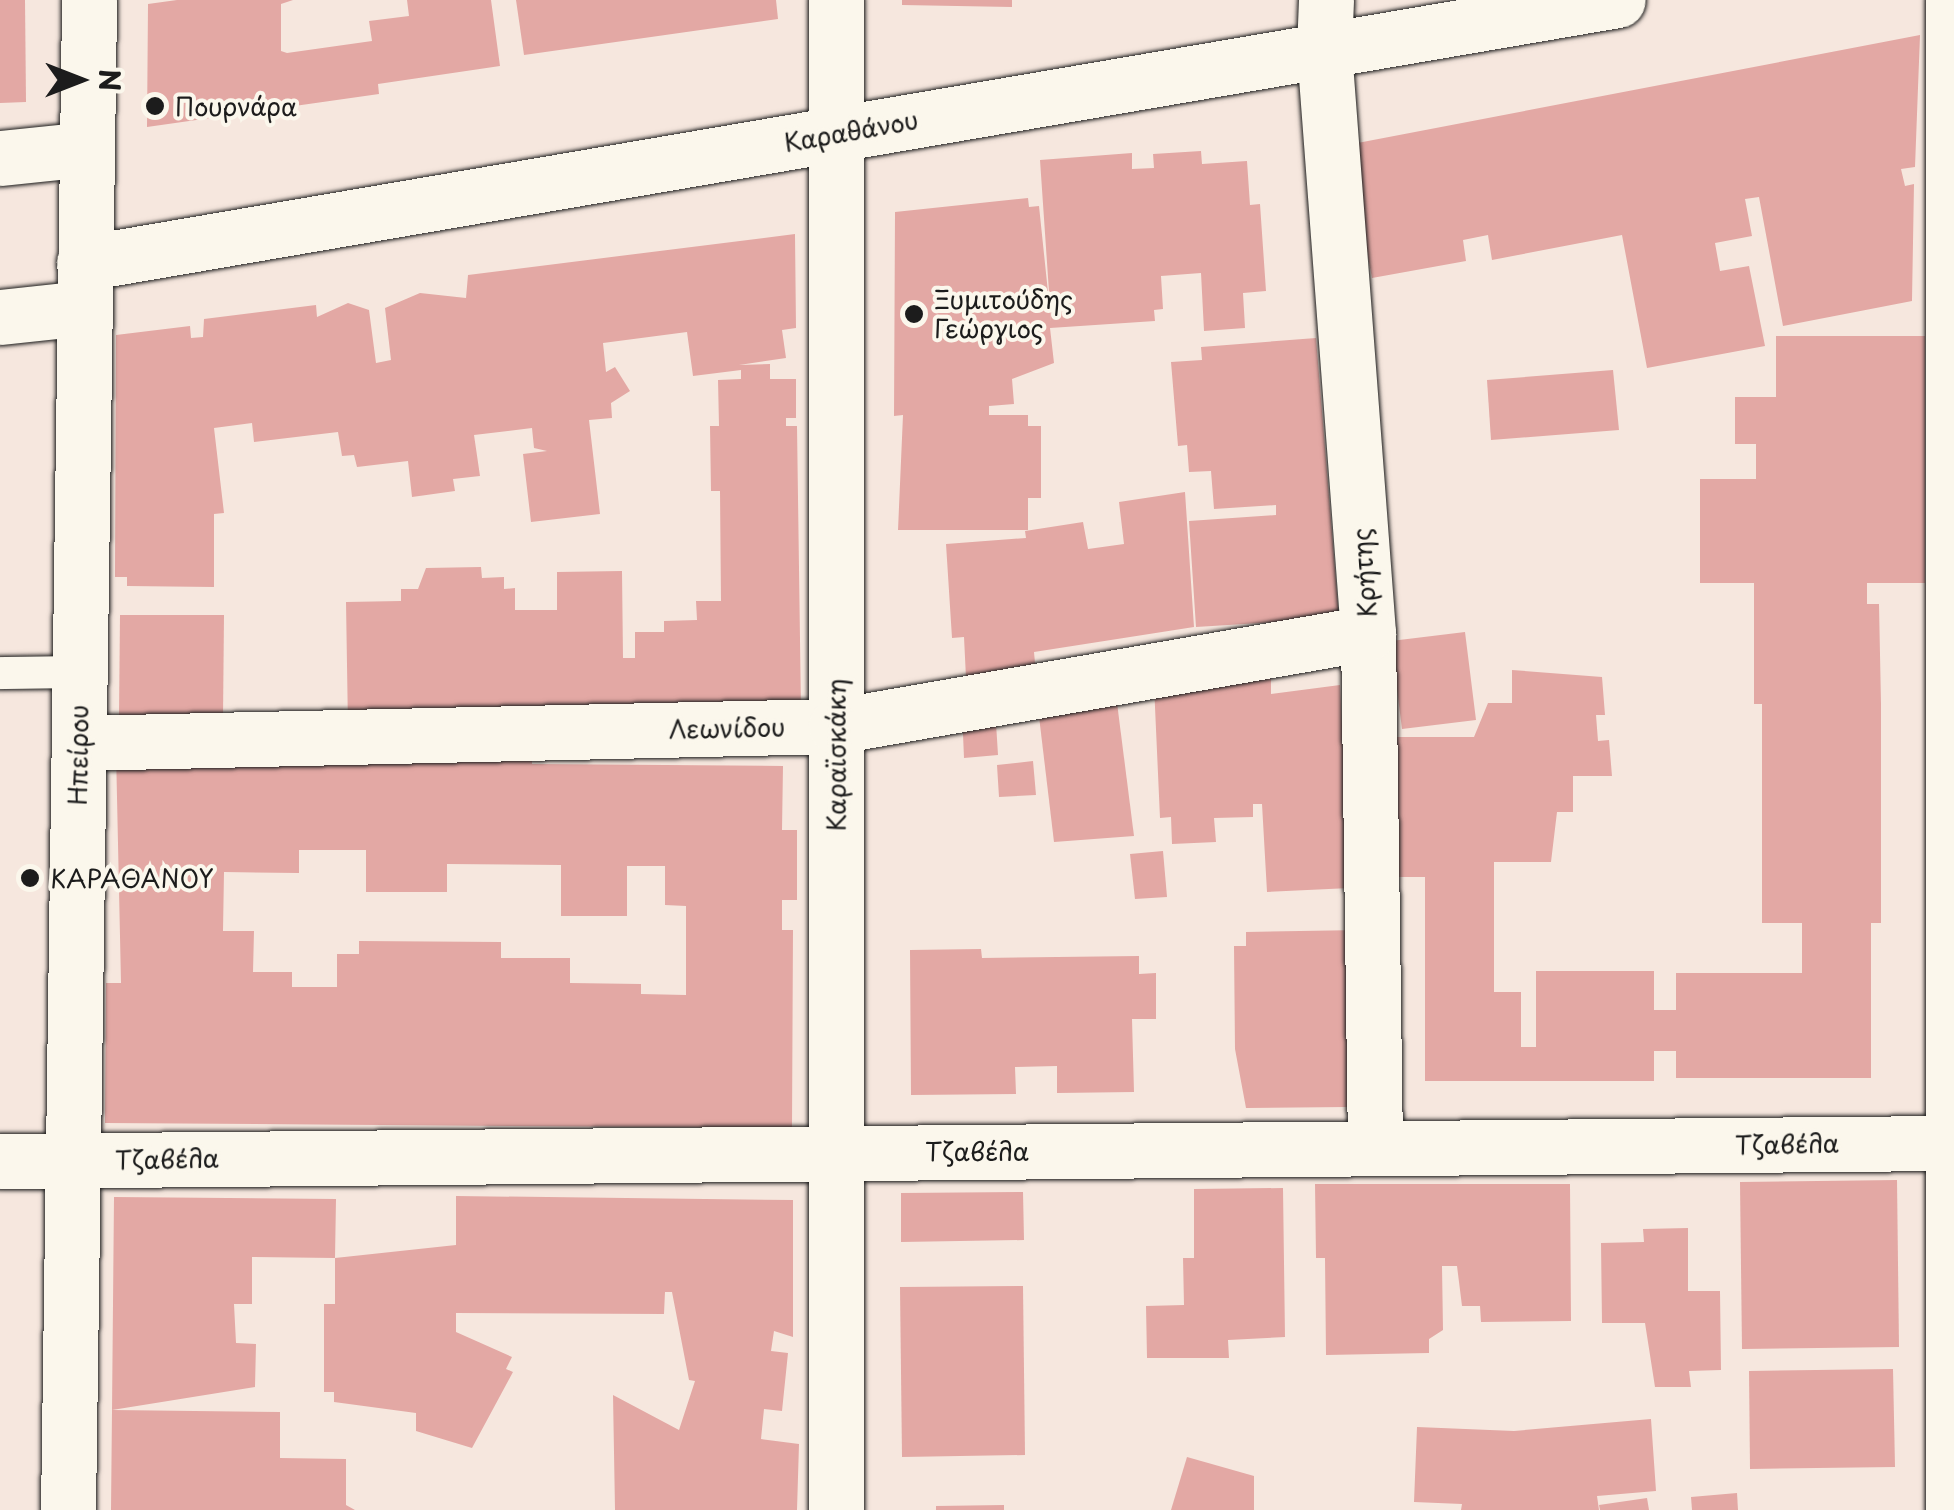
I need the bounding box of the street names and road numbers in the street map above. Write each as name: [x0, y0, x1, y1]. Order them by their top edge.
street label: Καραθάνου: [782, 104, 920, 158]
street label: Κρήτης: [1346, 527, 1382, 619]
street label: Καραϊσκάκη: [821, 679, 851, 831]
street label: Ηπείρου: [62, 704, 94, 806]
street label: Λεωνίδου: [668, 712, 786, 744]
street label: Τζαβέλα: [1735, 1128, 1839, 1160]
street label: Τζαβέλα: [925, 1136, 1029, 1166]
street label: Τζαβέλα: [115, 1143, 219, 1175]

